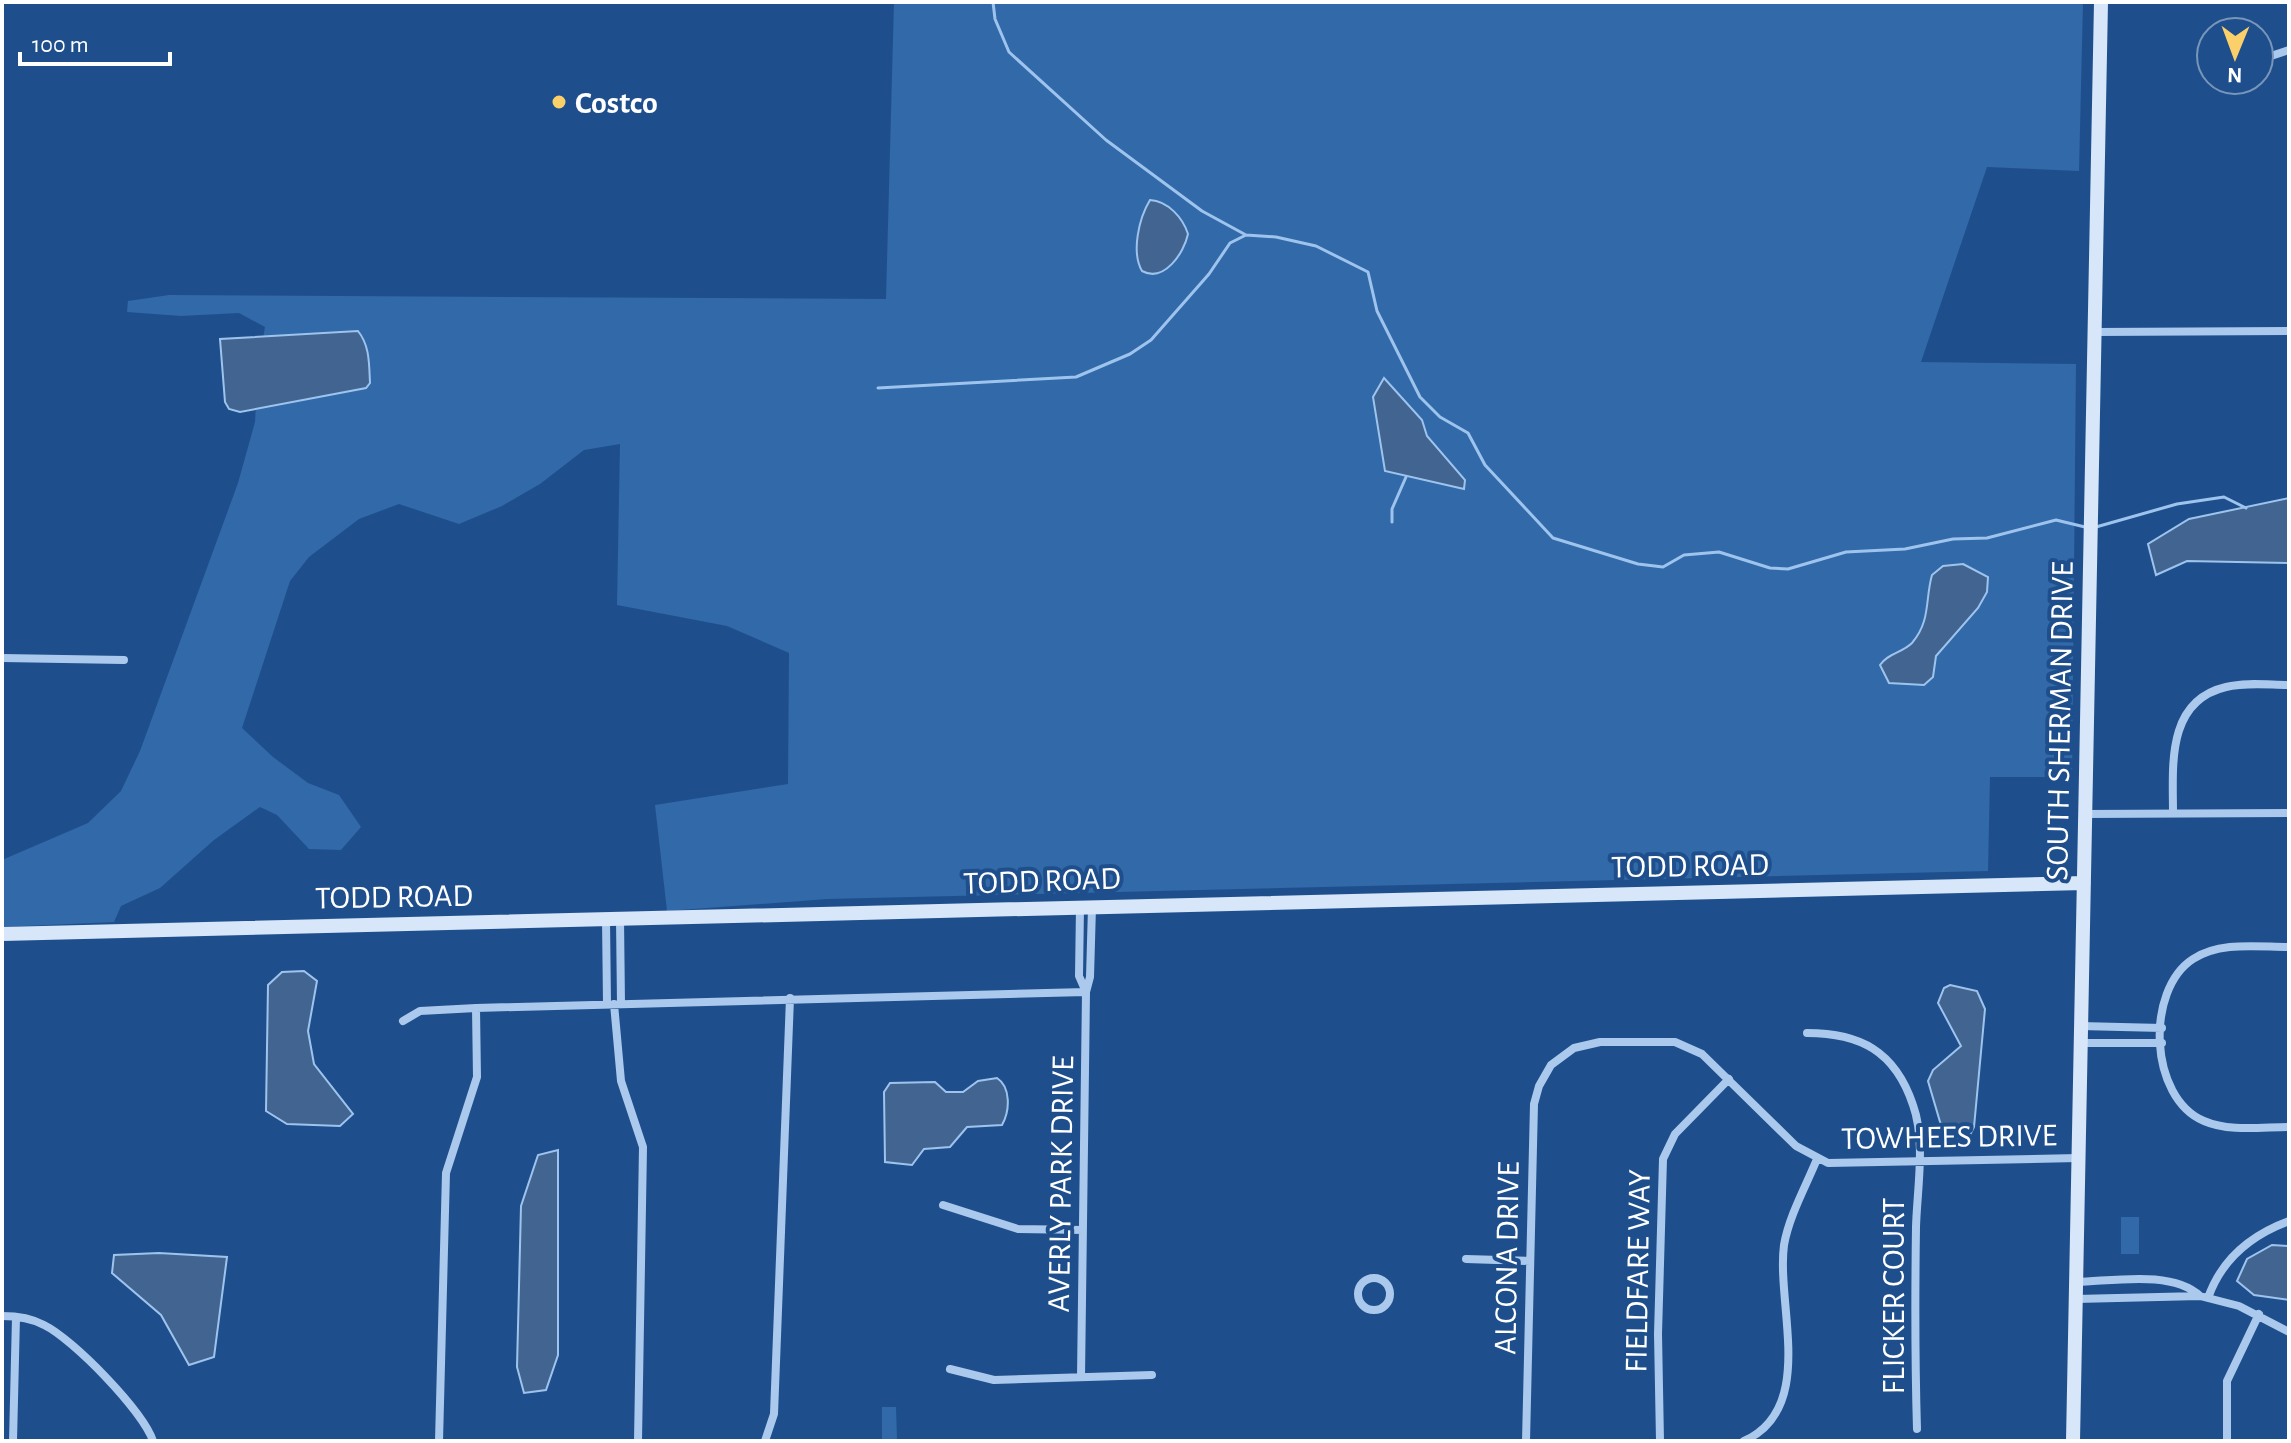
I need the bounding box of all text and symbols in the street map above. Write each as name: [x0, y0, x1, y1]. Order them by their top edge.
scale bar: [20, 16, 170, 66]
north arrow: [2195, 16, 2275, 96]
text: 100 m: [32, 33, 89, 57]
text: N: [2227, 64, 2243, 86]
place label: Costco: [575, 87, 658, 119]
marker: Costco: [550, 93, 568, 111]
street label: SOUTH SHERMAN DRIVE: [2041, 561, 2079, 881]
street label: TODD ROAD: [1611, 849, 1769, 883]
street label: TODD ROAD: [963, 862, 1121, 900]
street label: TODD ROAD: [315, 880, 473, 914]
street label: AVERLY PARK DRIVE: [1043, 1055, 1079, 1313]
street label: TOWHEES DRIVE: [1841, 1119, 2057, 1155]
street label: ALCONA DRIVE: [1489, 1161, 1525, 1355]
street label: FIELDFARE WAY: [1620, 1169, 1656, 1373]
street label: FLICKER COURT: [1878, 1197, 1910, 1395]

